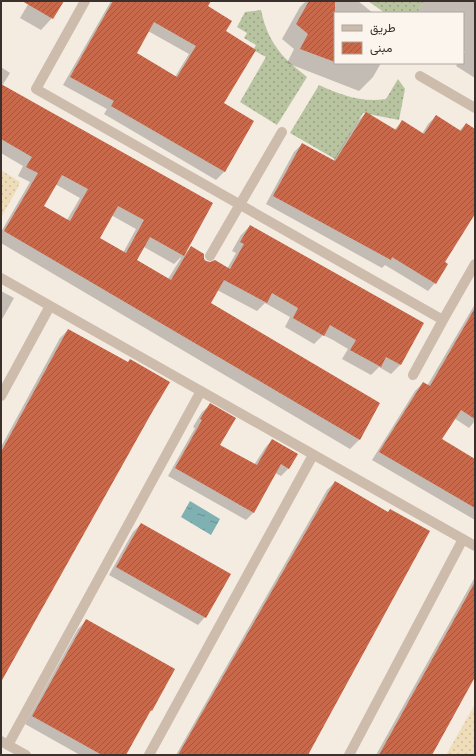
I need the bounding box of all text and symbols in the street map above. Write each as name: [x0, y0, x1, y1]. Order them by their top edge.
legend: [334, 12, 464, 64]
text: طريق: [370, 19, 396, 37]
text: مبنى: [370, 39, 392, 57]

